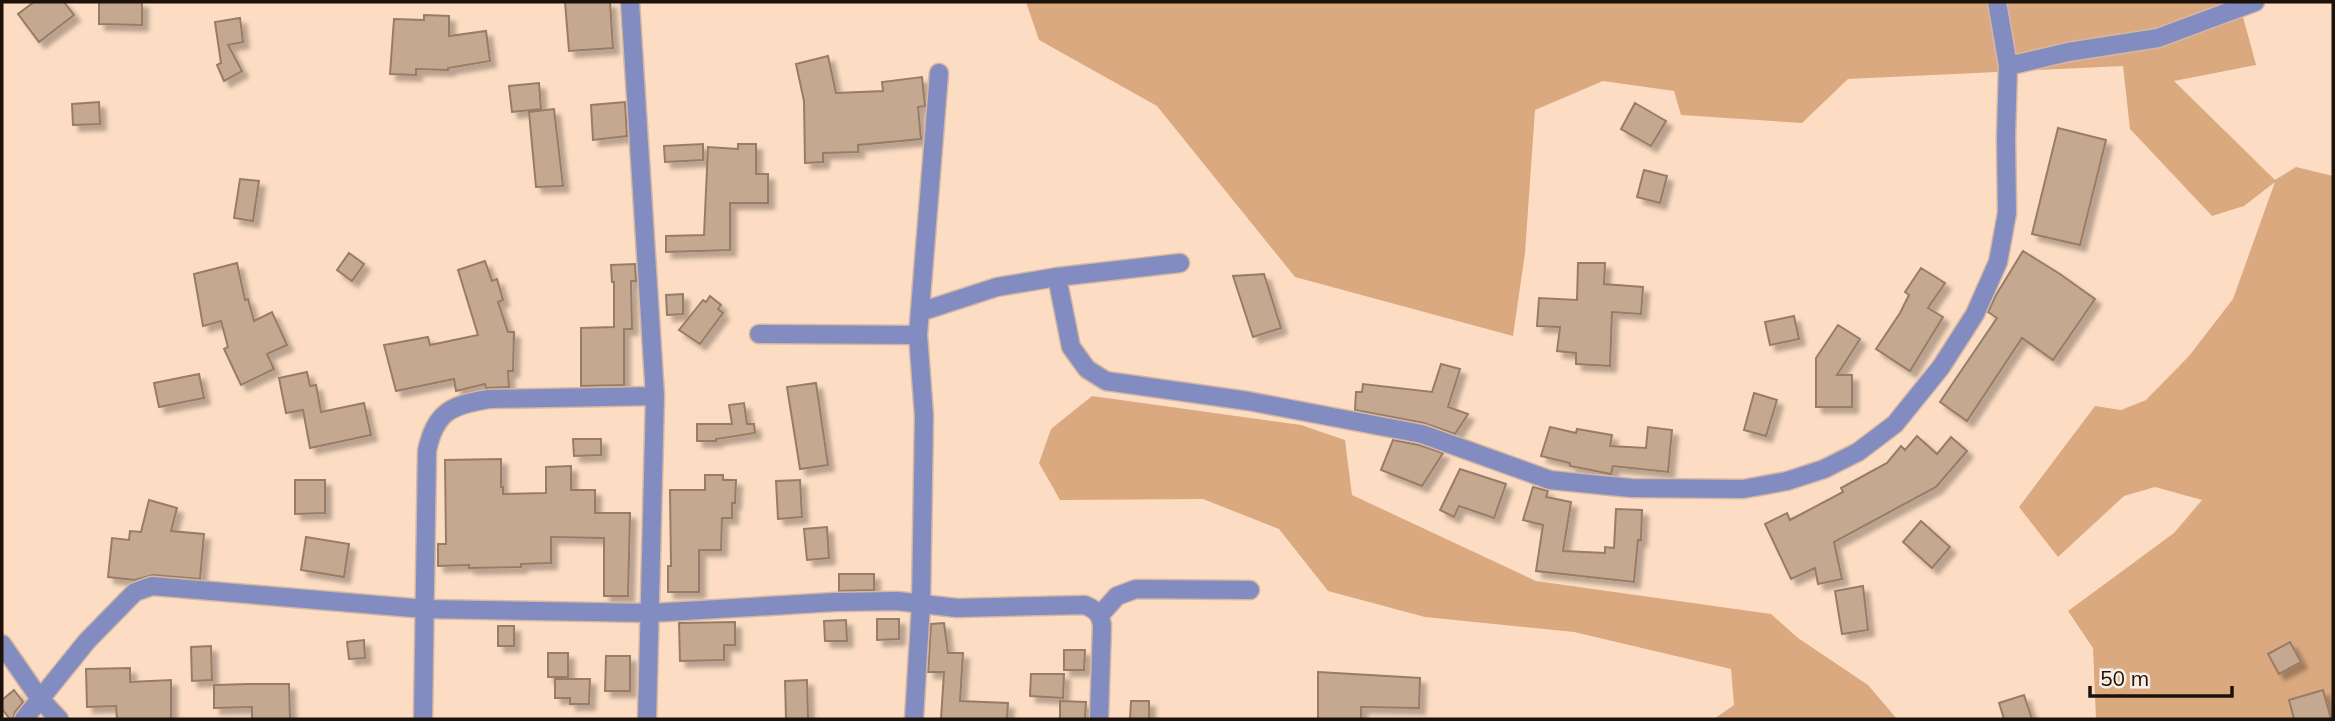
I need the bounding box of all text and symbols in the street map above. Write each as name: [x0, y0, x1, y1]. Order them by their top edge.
scale bar: [2090, 654, 2232, 698]
text: 50 m: [2100, 665, 2149, 691]

